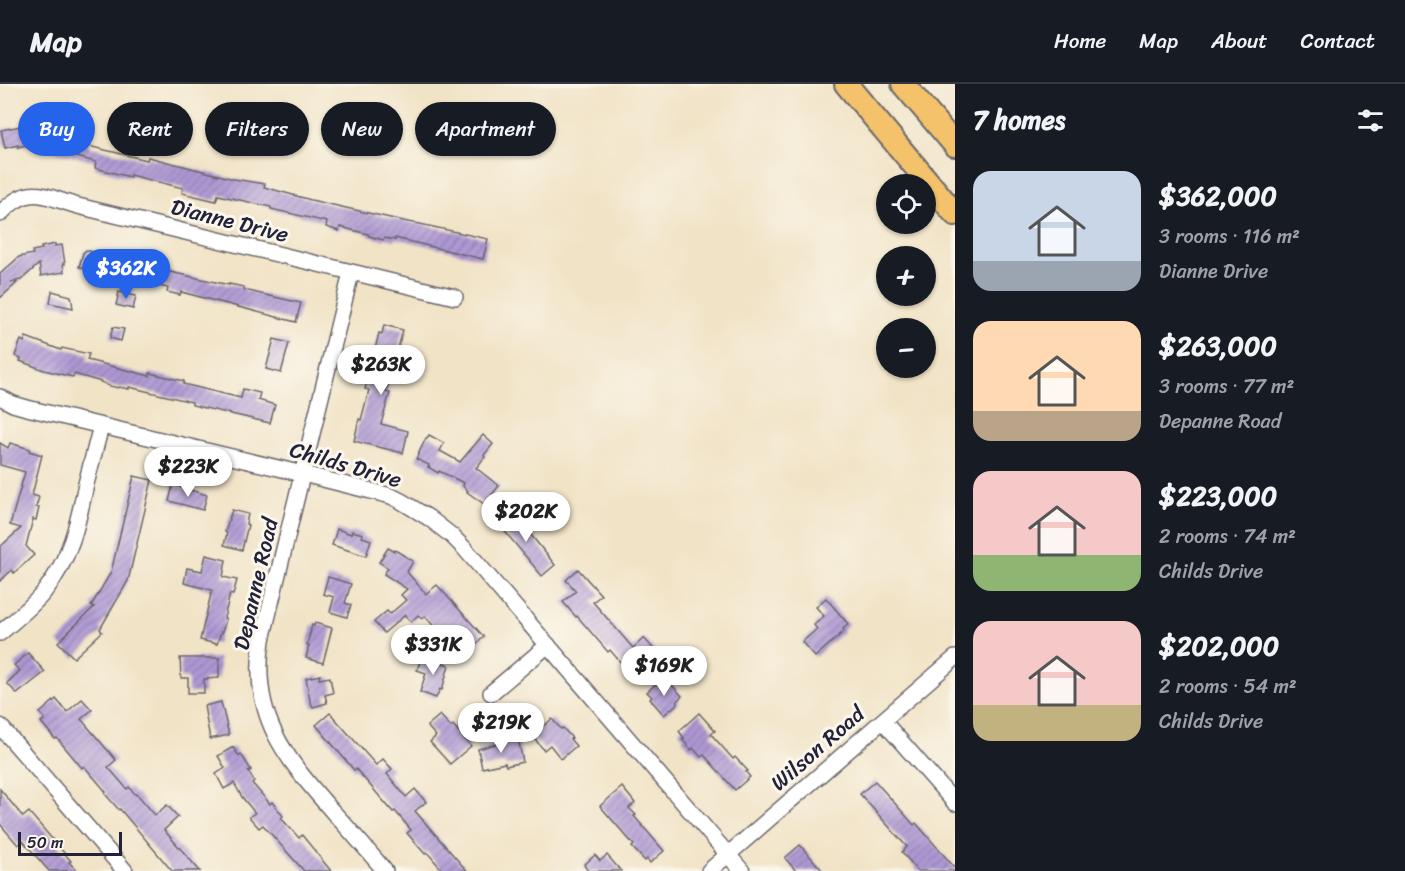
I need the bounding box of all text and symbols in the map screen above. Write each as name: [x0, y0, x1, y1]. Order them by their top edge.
text: Map: [30, 17, 82, 66]
text: Home: [1054, 22, 1106, 60]
text: Map: [1139, 22, 1178, 60]
text: About: [1211, 22, 1268, 60]
text: Contact: [1301, 22, 1375, 60]
text: 7 homes: [973, 97, 1065, 143]
chip: Buy: [18, 102, 95, 156]
chip: Rent: [107, 102, 193, 156]
chip: Filters: [205, 102, 309, 156]
chip: New: [321, 102, 403, 156]
chip: Apartment: [415, 102, 556, 156]
icon: filters: [1354, 104, 1387, 137]
text: $362,000: [1159, 173, 1277, 219]
map controls: [876, 174, 936, 378]
button: locate: [876, 174, 936, 234]
street label: Dianne Drive: [167, 187, 293, 254]
icon: home: [1021, 195, 1093, 267]
text: 3 rooms · 116 m²: [1159, 219, 1300, 254]
button: +: [876, 246, 936, 306]
pin: $362K: [84, 249, 168, 300]
text: $362K: [96, 251, 156, 286]
text: Dianne Drive: [1159, 254, 1268, 289]
button: −: [876, 318, 936, 378]
text: $263,000: [1159, 323, 1277, 369]
pin: $263K: [339, 345, 423, 396]
icon: home: [1021, 345, 1093, 417]
text: $263K: [351, 347, 411, 382]
text: 3 rooms · 77 m²: [1159, 369, 1294, 404]
text: Depanne Road: [1159, 404, 1281, 439]
street label: Childs Drive: [285, 430, 406, 499]
pin: $223K: [146, 447, 230, 498]
text: $223K: [158, 449, 218, 484]
text: $223,000: [1159, 473, 1277, 519]
pin: $202K: [484, 492, 568, 543]
text: $202K: [495, 494, 557, 529]
icon: home: [1021, 495, 1093, 567]
street label: Depanne Road: [221, 513, 290, 654]
text: 2 rooms · 74 m²: [1159, 519, 1296, 554]
text: Childs Drive: [1159, 554, 1263, 589]
text: $202,000: [1159, 623, 1279, 669]
pin: $331K: [391, 625, 475, 676]
text: $331K: [405, 627, 461, 662]
icon: home: [1021, 645, 1093, 717]
pin: $169K: [622, 646, 706, 697]
text: $169K: [635, 648, 693, 683]
text: 2 rooms · 54 m²: [1159, 669, 1297, 704]
street label: Wilson Road: [761, 695, 875, 801]
pin: $219K: [459, 703, 543, 754]
text: Childs Drive: [1159, 704, 1263, 739]
text: $219K: [472, 705, 530, 740]
text: 50 m: [27, 828, 63, 857]
scale bar: [18, 829, 122, 856]

